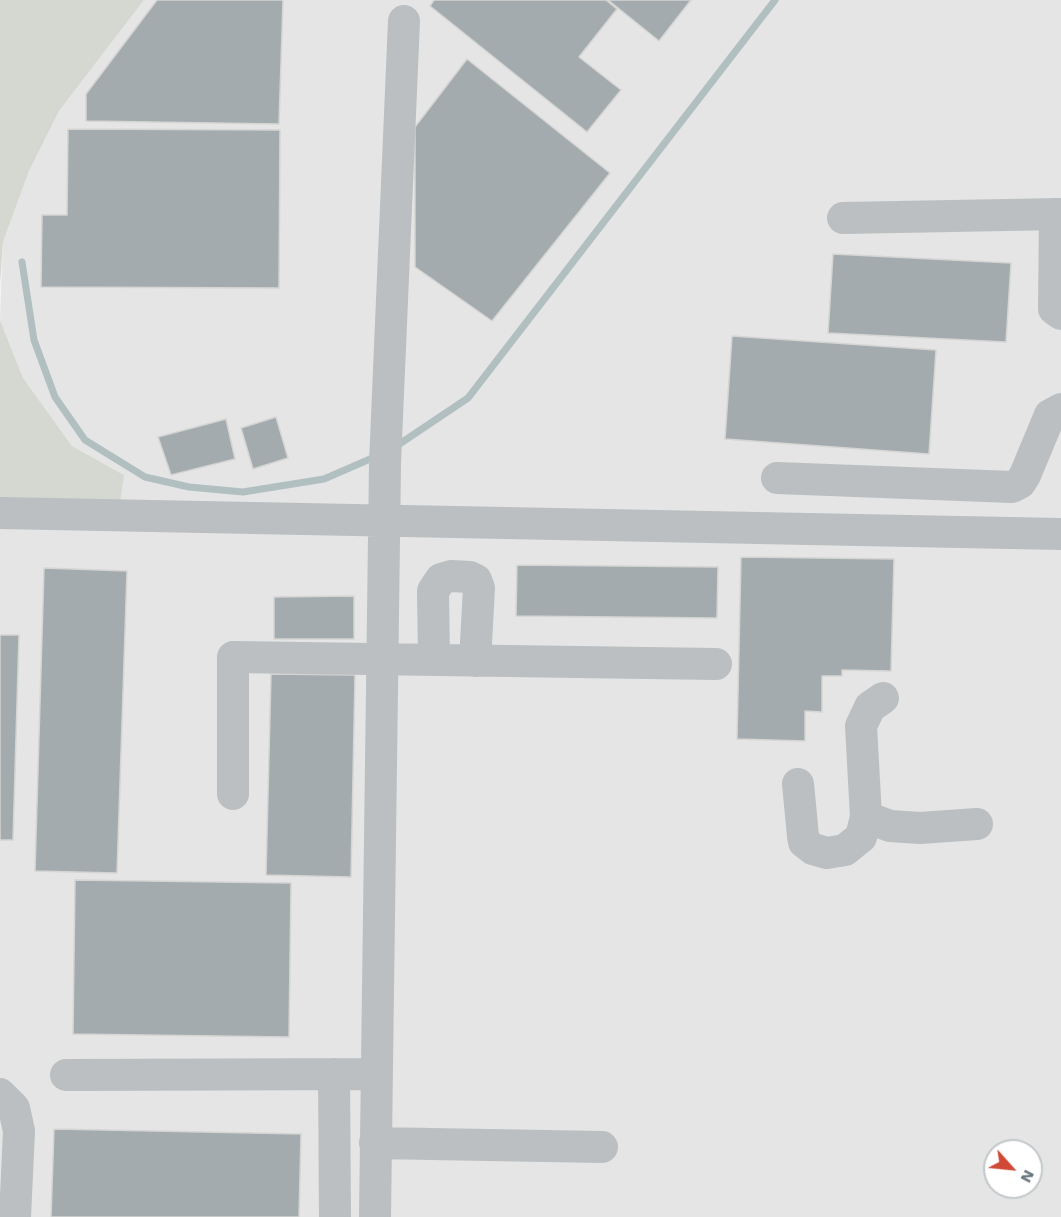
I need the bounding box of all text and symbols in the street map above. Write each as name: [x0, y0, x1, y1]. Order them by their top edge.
north arrow: [983, 1139, 1043, 1199]
text: N: [1017, 1167, 1039, 1186]

